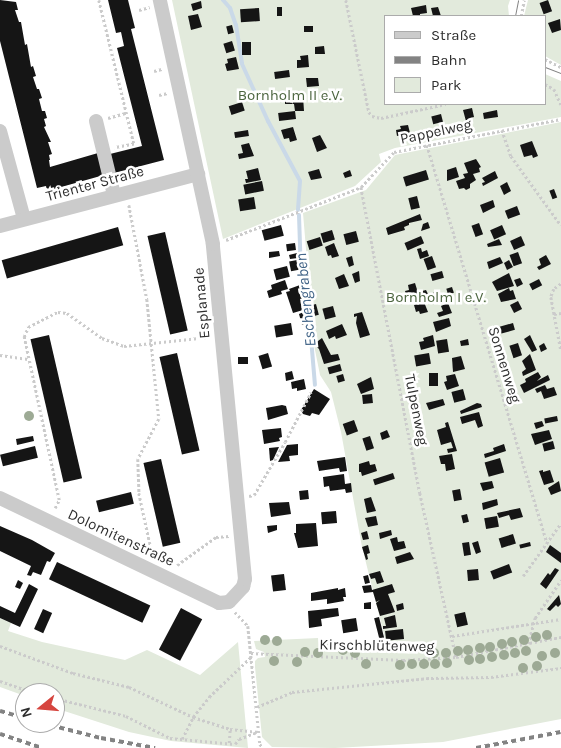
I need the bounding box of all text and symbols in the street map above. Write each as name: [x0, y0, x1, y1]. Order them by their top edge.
legend: [384, 15, 546, 105]
text: Straße: [431, 26, 476, 44]
text: Bahn: [431, 51, 467, 69]
text: Park: [431, 76, 461, 94]
park label: Bornholm II e.V.: [238, 87, 342, 105]
street label: Pappelweg: [398, 116, 474, 148]
street label: Trienter Straße: [44, 162, 146, 206]
water label: Eschengraben: [292, 252, 320, 348]
street label: Esplanade: [190, 267, 214, 339]
park label: Bornholm I e.V.: [386, 289, 486, 307]
street label: Sonnenweg: [484, 325, 524, 405]
street label: Tulpenweg: [400, 373, 432, 447]
street label: Dolomitenstraße: [65, 505, 177, 571]
street label: Kirschblütenweg: [319, 636, 435, 656]
north arrow: [15, 683, 65, 733]
text: N: [17, 705, 36, 720]

